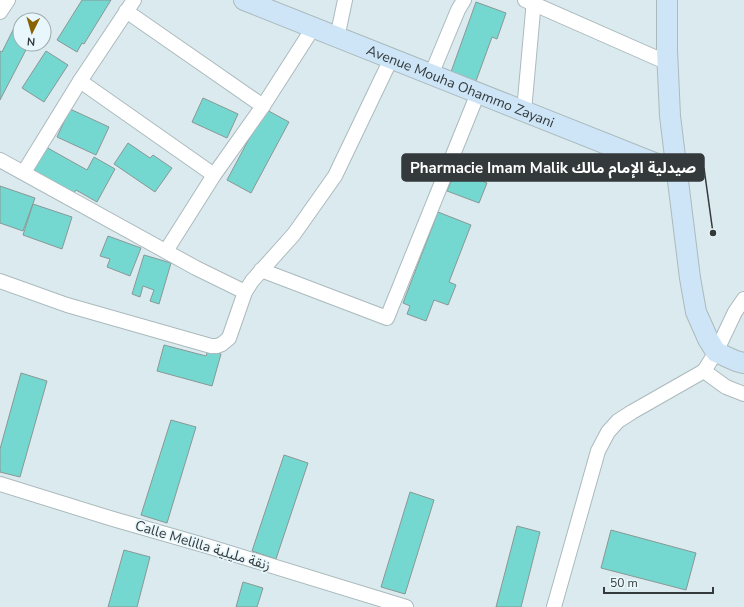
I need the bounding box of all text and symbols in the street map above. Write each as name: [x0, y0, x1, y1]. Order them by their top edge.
north arrow: [12, 12, 52, 52]
text: N: [26, 34, 36, 49]
street label: Avenue Mouha Ohammo Zayani: [364, 41, 557, 132]
callout: Pharmacie Imam Malik صيدلية الإمام مالك: [402, 154, 704, 181]
text: Pharmacie Imam Malik صيدلية الإمام مالك: [410, 158, 696, 179]
street label: Calle Melilla زنقة مليلية: [133, 516, 273, 575]
scale bar: [604, 569, 713, 595]
text: 50 m: [610, 575, 638, 591]

